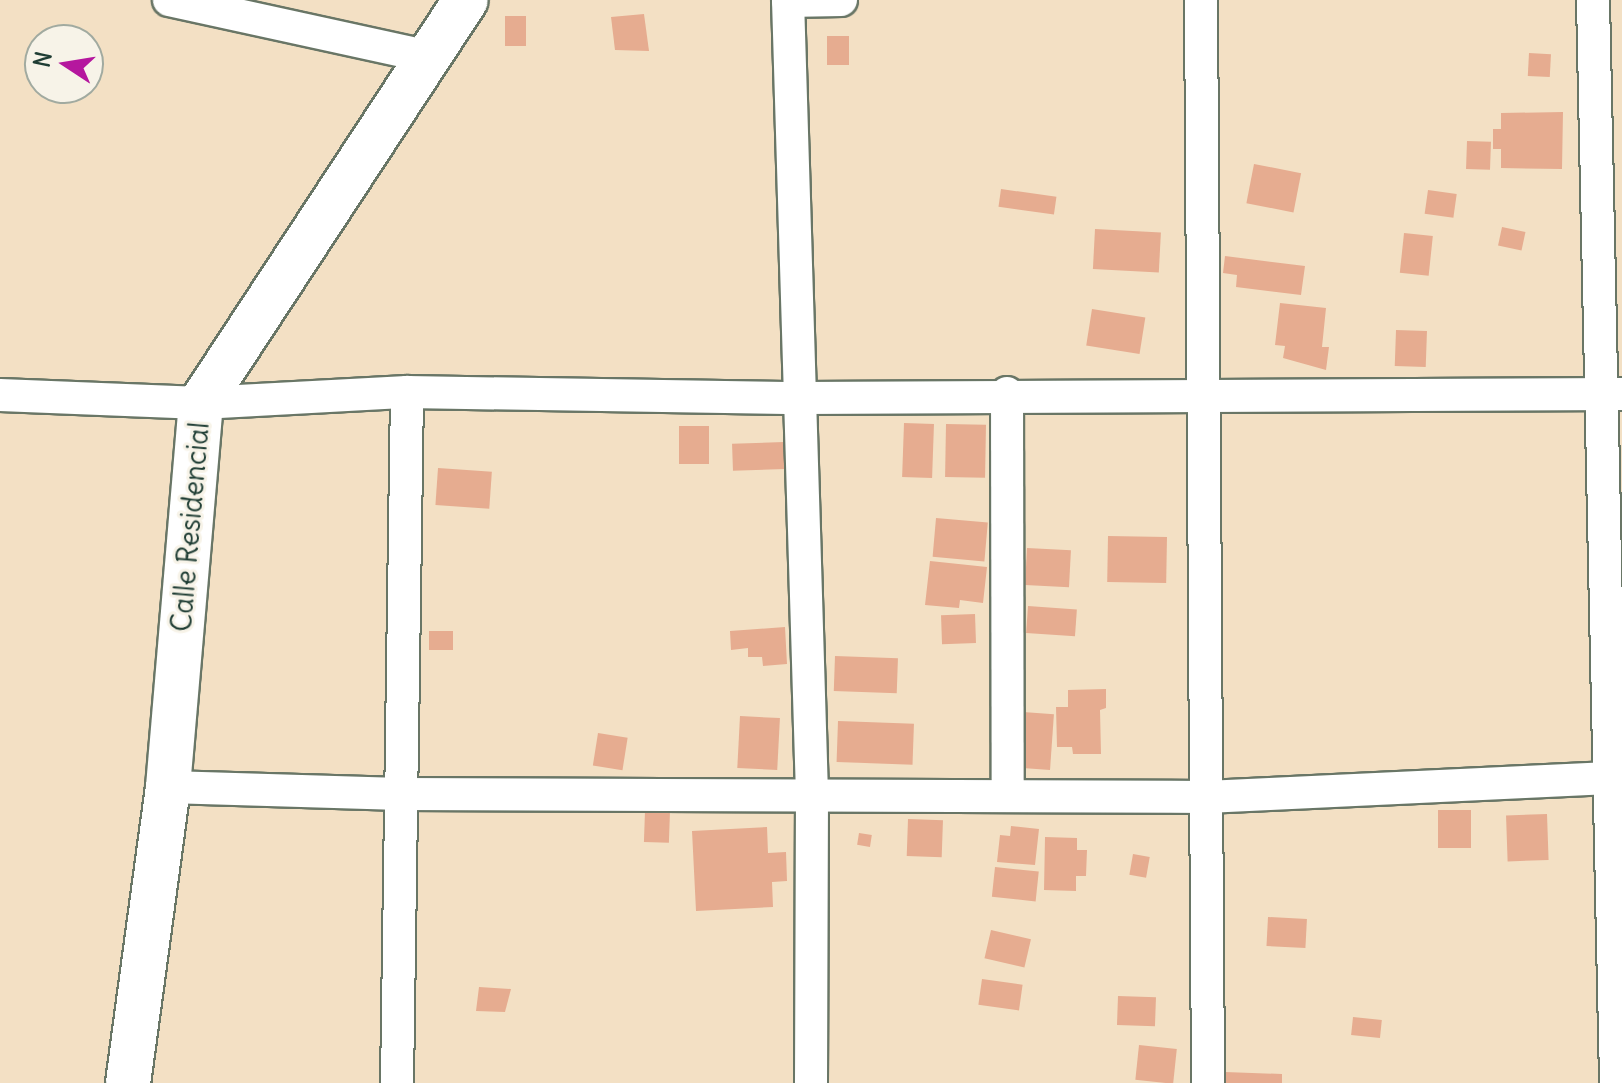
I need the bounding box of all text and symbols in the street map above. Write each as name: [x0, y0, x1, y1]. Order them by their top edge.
north arrow: [24, 24, 104, 104]
text: N: [27, 49, 58, 70]
street label: Calle Residencial: [164, 421, 216, 633]

